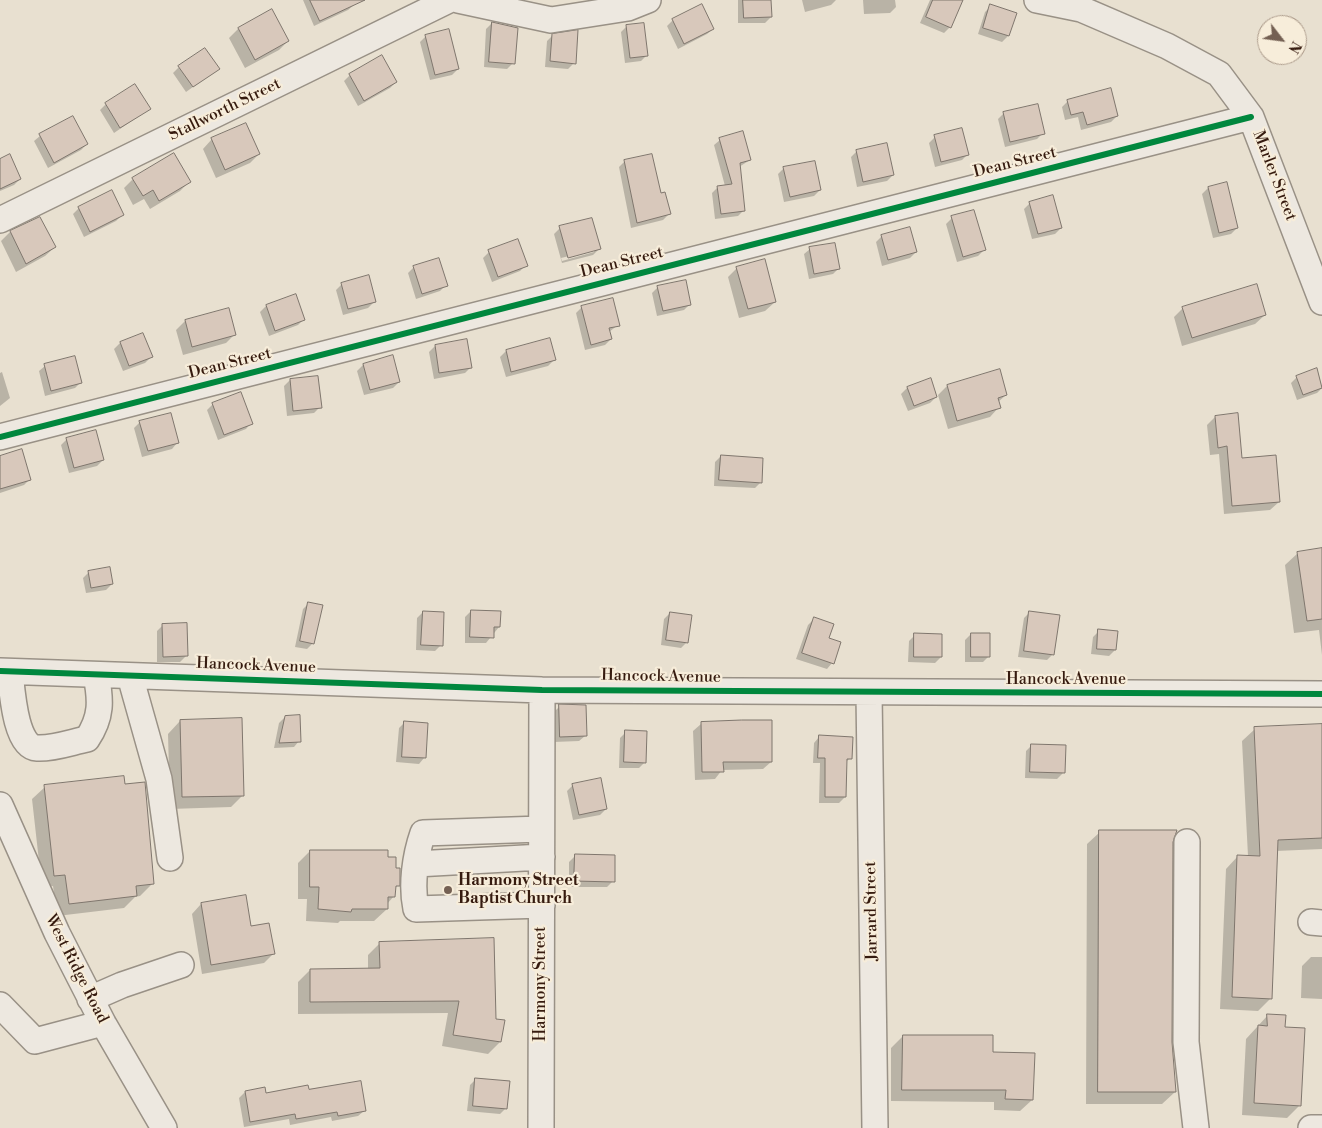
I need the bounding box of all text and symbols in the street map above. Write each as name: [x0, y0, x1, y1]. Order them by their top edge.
north arrow: [1257, 15, 1307, 65]
text: N: [1284, 38, 1305, 56]
street label: Stallworth Street: [166, 75, 284, 145]
street label: Marler Street: [1248, 128, 1300, 224]
street label: Dean Street: [971, 143, 1059, 183]
street label: Dean Street: [578, 243, 666, 283]
street label: Dean Street: [186, 344, 274, 384]
street label: Hancock Avenue: [196, 654, 316, 678]
street label: Hancock Avenue: [601, 666, 721, 688]
street label: Hancock Avenue: [1006, 670, 1126, 690]
street label: Jarrard Street: [862, 861, 882, 961]
place label: Harmony Street Baptist Church: [458, 871, 578, 909]
marker: Harmony Street Baptist Church: [442, 884, 454, 896]
street label: West Ridge Road: [40, 911, 112, 1027]
street label: Harmony Street: [531, 926, 551, 1042]

